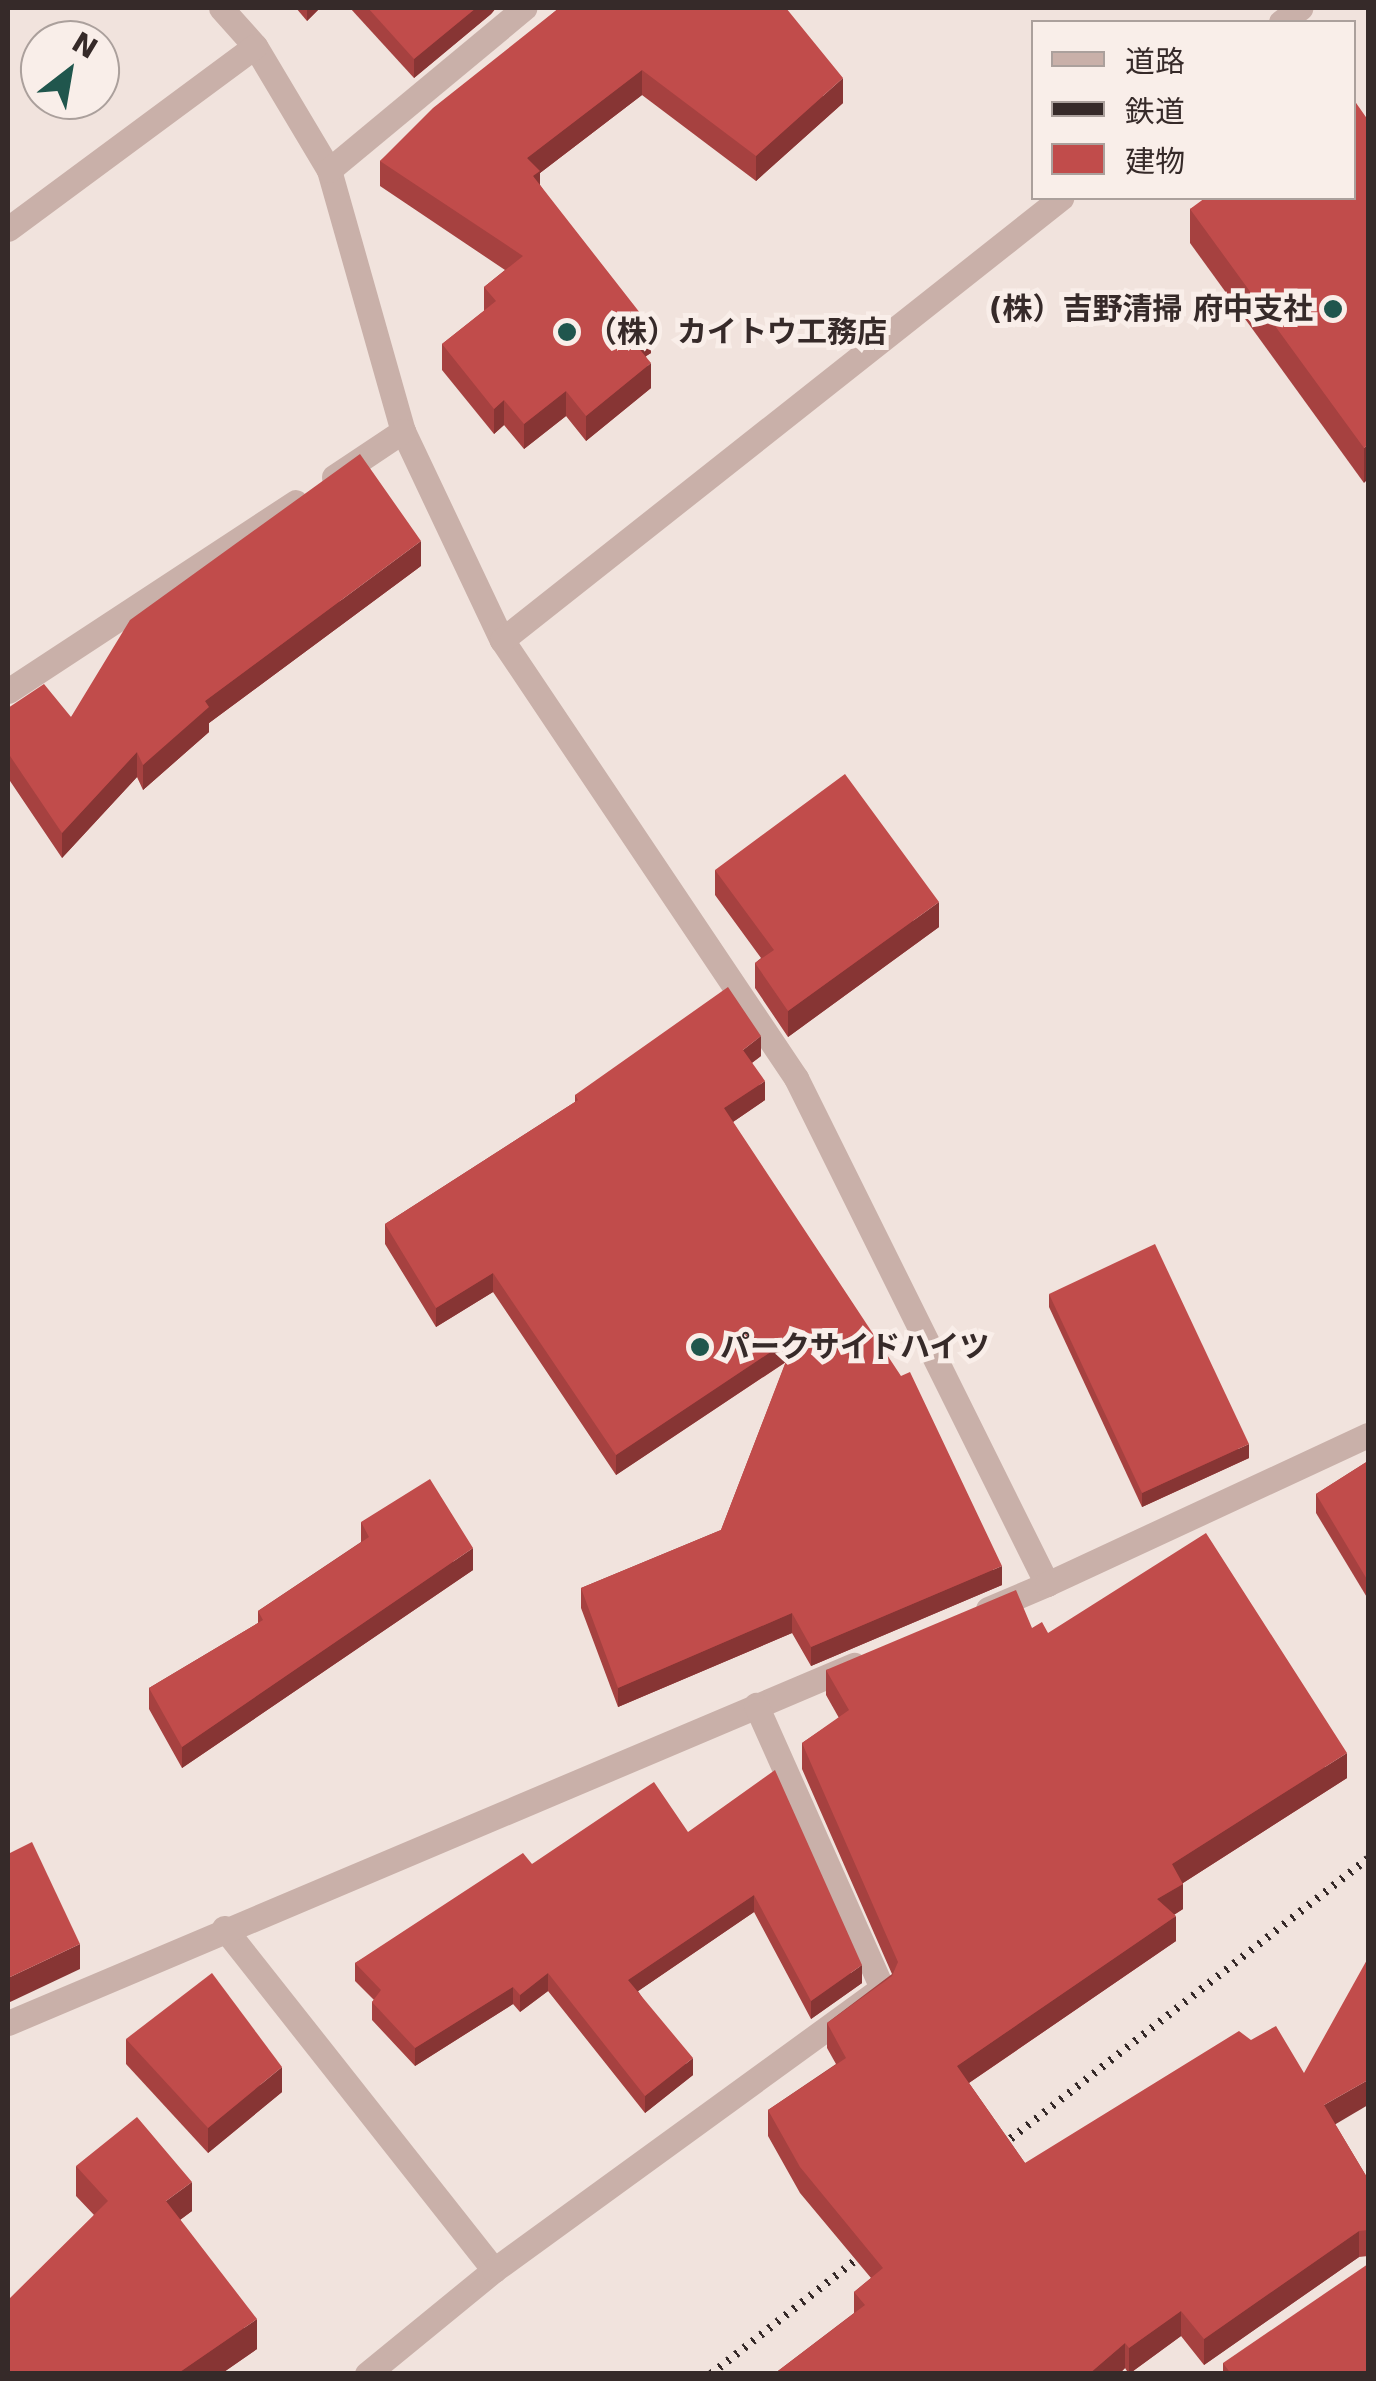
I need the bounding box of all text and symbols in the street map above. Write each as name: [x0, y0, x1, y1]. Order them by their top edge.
north arrow: [20, 20, 120, 120]
legend: [1031, 20, 1356, 200]
text: N: [66, 25, 103, 66]
text: 道路: [1125, 44, 1185, 79]
text: 鉄道: [1125, 94, 1185, 129]
text: 建物: [1125, 144, 1185, 179]
place label: (株）吉野清掃 府中支社: [989, 291, 1313, 327]
marker: (株）吉野清掃 府中支社: [1322, 298, 1344, 320]
place label: （株）カイトウ工務店: [587, 314, 887, 350]
marker: （株）カイトウ工務店: [556, 321, 578, 343]
place label: パークサイドハイツ: [720, 1329, 990, 1365]
marker: パークサイドハイツ: [689, 1336, 711, 1358]

